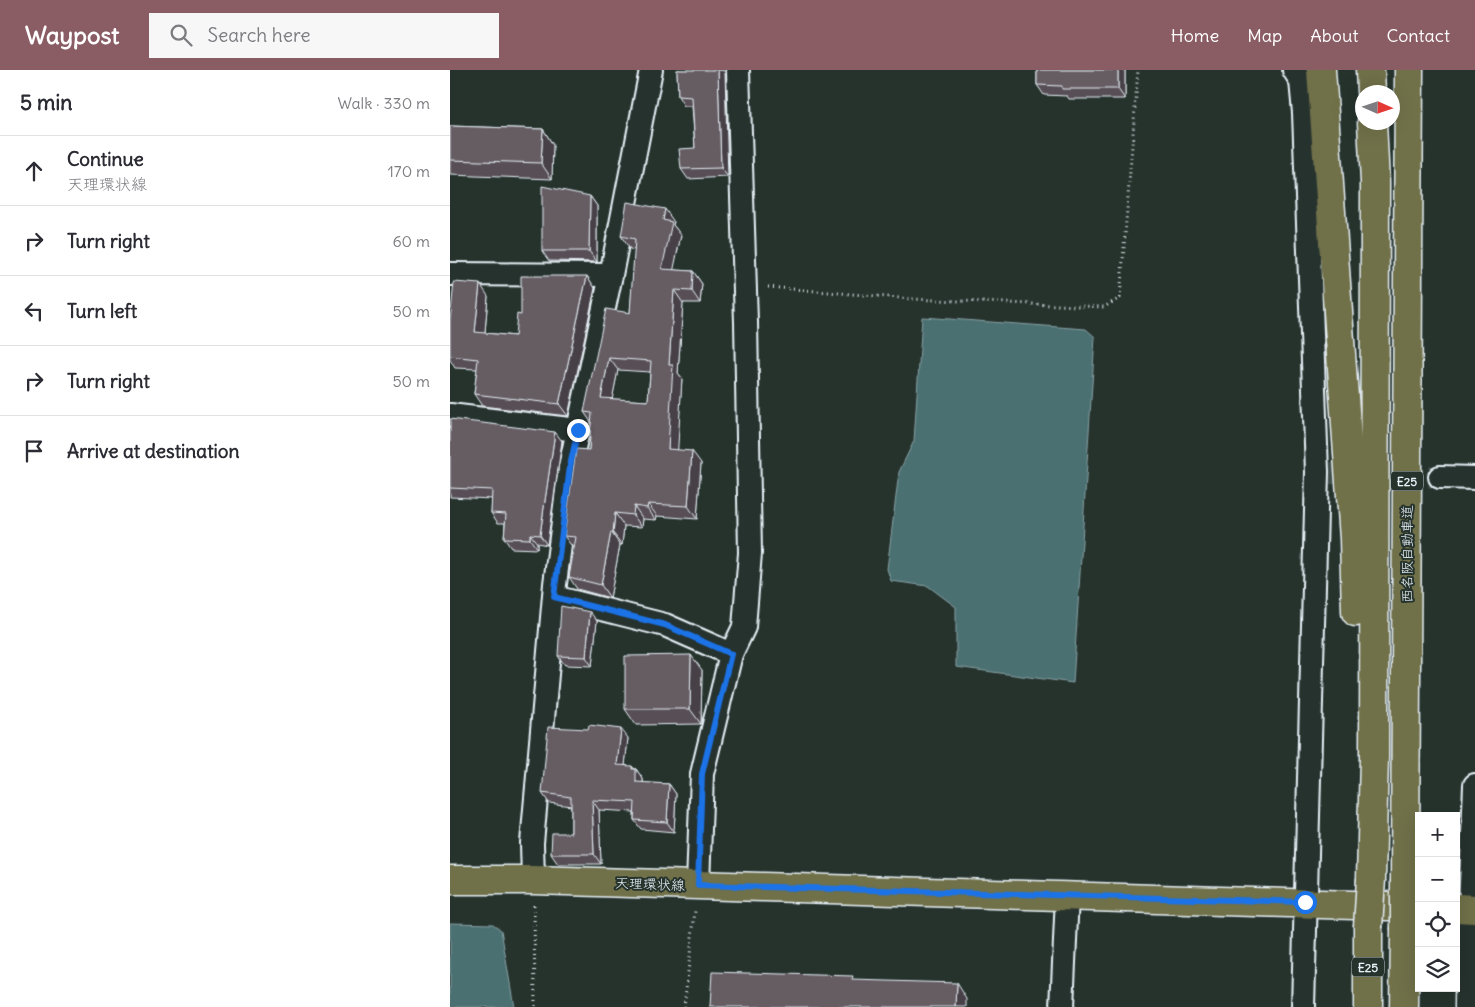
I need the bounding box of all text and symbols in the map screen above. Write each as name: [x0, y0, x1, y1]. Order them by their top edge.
search box: [149, 13, 499, 58]
text: Waypost: [25, 20, 119, 50]
icon: search: [167, 21, 195, 49]
text: Search here: [207, 23, 310, 47]
text: Home: [1171, 24, 1219, 47]
text: Map: [1247, 24, 1282, 47]
text: About: [1310, 24, 1358, 47]
text: Contact: [1386, 24, 1450, 47]
north arrow: [1355, 85, 1400, 130]
text: 5 min: [20, 89, 72, 116]
text: Walk · 330 m: [337, 93, 430, 113]
text: Continue: [67, 147, 144, 171]
icon: ahead: [20, 157, 48, 185]
text: 170 m: [387, 161, 430, 181]
text: 天理環状線: [67, 174, 147, 194]
icon: right: [20, 227, 48, 255]
text: Turn right: [67, 229, 150, 253]
text: 60 m: [392, 231, 430, 251]
icon: left: [20, 297, 48, 325]
text: Turn left: [67, 299, 137, 323]
text: 50 m: [392, 301, 430, 321]
icon: right: [20, 367, 48, 395]
text: Turn right: [67, 369, 150, 393]
text: 50 m: [392, 371, 430, 391]
route end: [567, 419, 590, 442]
icon: arrive: [20, 437, 48, 465]
text: Arrive at destination: [67, 439, 240, 463]
road number: E25: [1391, 472, 1423, 491]
street label: 西名阪自動車道: [1398, 505, 1416, 603]
map controls: [1415, 812, 1460, 992]
button: +: [1415, 812, 1460, 857]
button: −: [1415, 857, 1460, 902]
street label: 天理環状線: [615, 874, 685, 894]
route start: [1294, 891, 1317, 914]
button: locate: [1415, 902, 1460, 947]
button: layers: [1415, 947, 1460, 992]
road number: E25: [1352, 958, 1384, 976]

